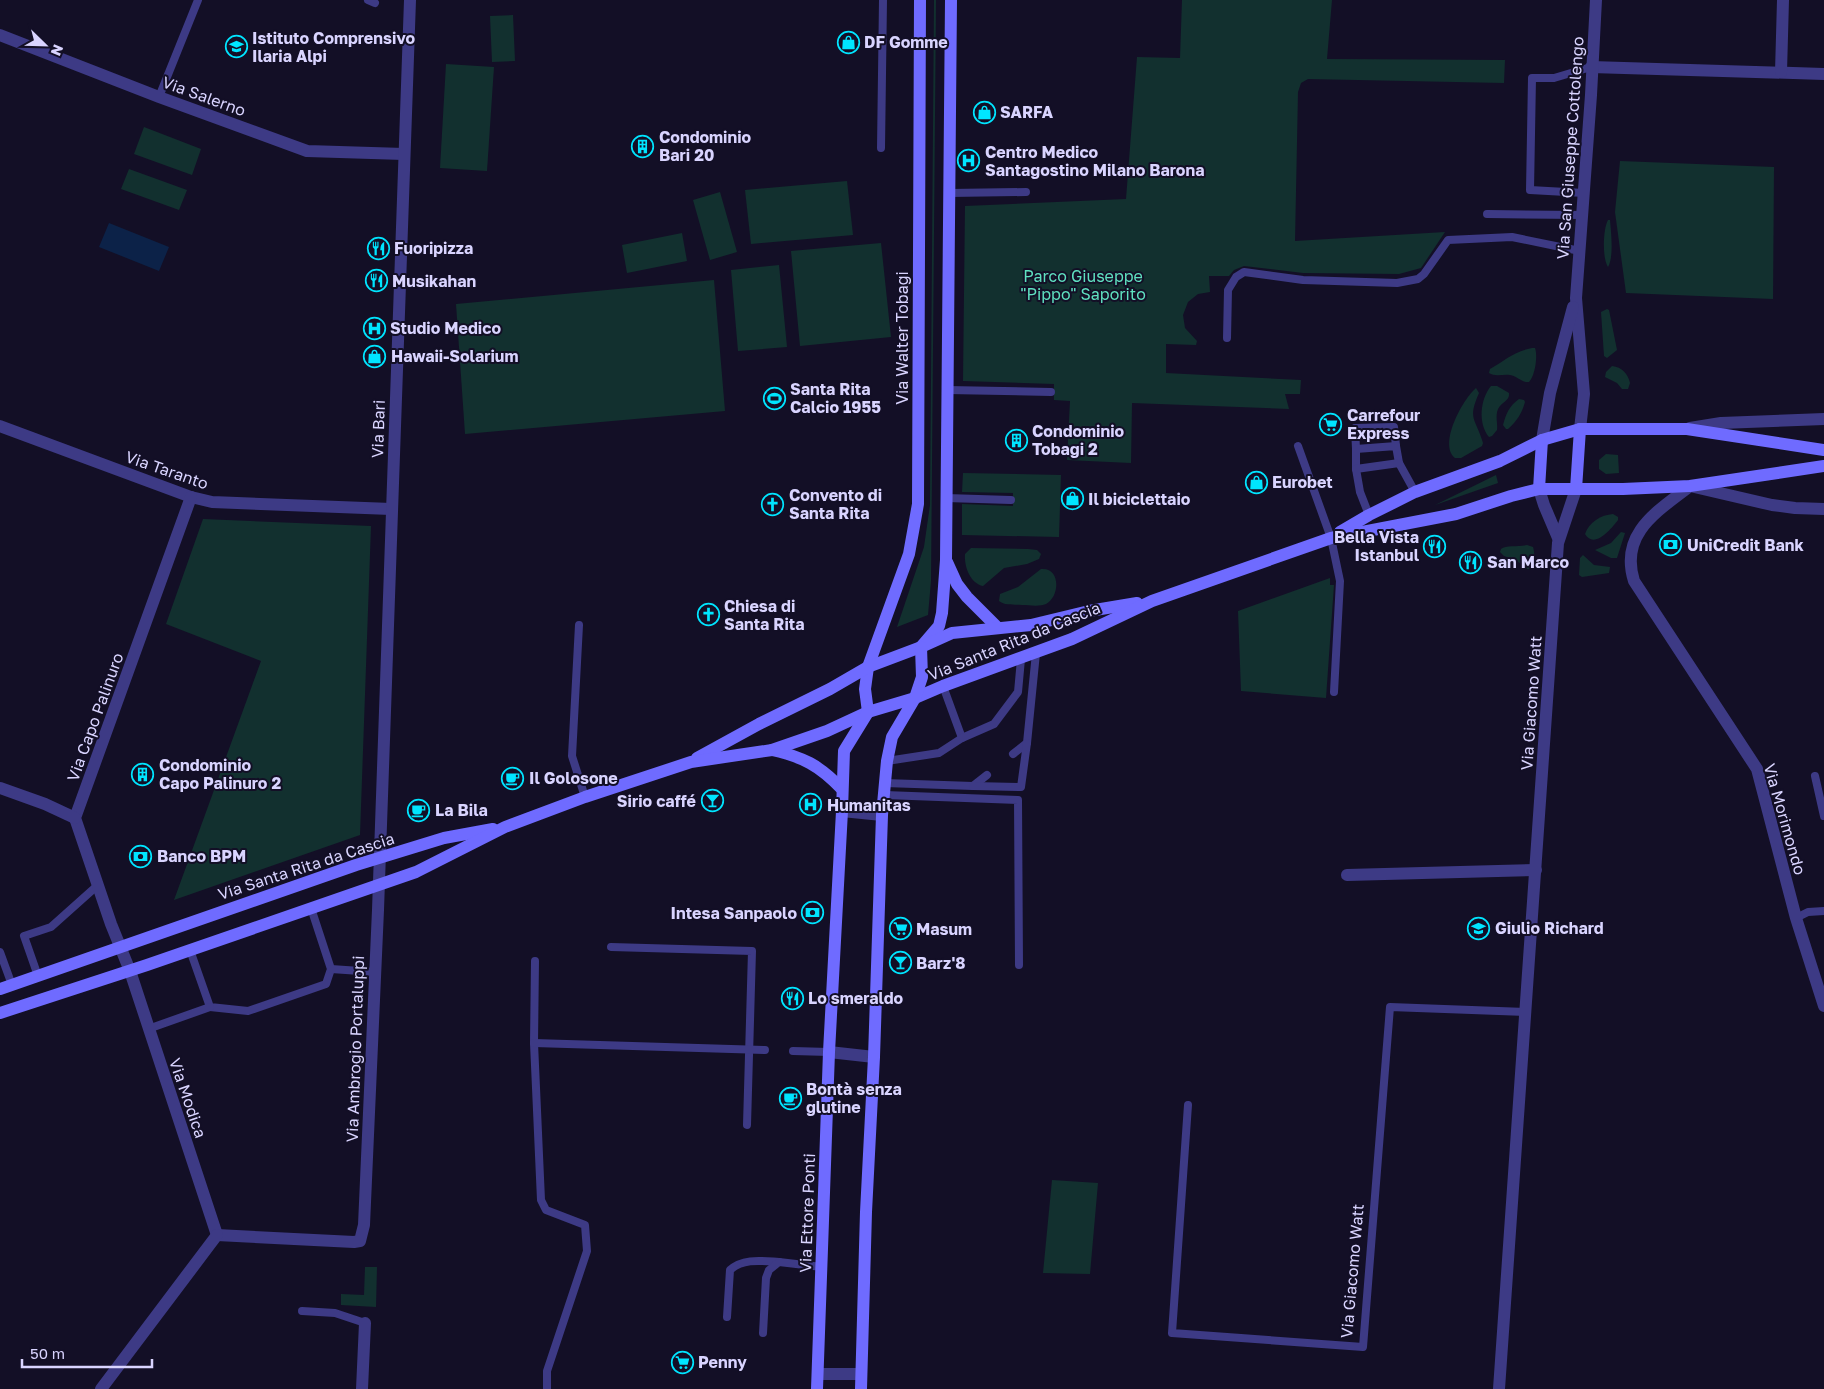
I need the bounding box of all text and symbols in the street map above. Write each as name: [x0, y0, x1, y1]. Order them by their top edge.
north arrow: [20, 20, 70, 70]
place label: Istituto Comprensivo Ilaria Alpi: [252, 28, 416, 66]
shop icon: DF Gomme: [836, 30, 860, 54]
place label: DF Gomme: [864, 32, 948, 52]
school or university icon: Istituto Comprensivo Ilaria Alpi: [224, 35, 248, 59]
street label: Via San Giuseppe Cottolengo: [1552, 36, 1588, 260]
text: N: [48, 42, 67, 58]
street label: Via Salerno: [160, 72, 248, 120]
shop icon: SARFA: [972, 100, 996, 124]
place label: SARFA: [1000, 102, 1054, 122]
place label: Condominio Bari 20: [659, 127, 752, 165]
building icon: Condominio Bari 20: [631, 134, 655, 158]
place label: Centro Medico Santagostino Milano Barona: [985, 142, 1204, 180]
hospital icon: Centro Medico Santagostino Milano Barona: [957, 149, 981, 173]
restaurant icon: Fuoripizza: [366, 236, 390, 260]
place label: Fuoripizza: [394, 238, 473, 258]
park label: Parco Giuseppe "Pippo" Saporito: [1020, 266, 1146, 304]
restaurant icon: Musikahan: [364, 269, 388, 293]
place label: Musikahan: [392, 271, 476, 291]
street label: Via Walter Tobagi: [892, 271, 912, 405]
hospital icon: Studio Medico: [362, 316, 386, 340]
place label: Studio Medico: [390, 318, 501, 338]
shop icon: Hawaii-Solarium: [363, 344, 387, 368]
place label: Hawaii-Solarium: [391, 346, 518, 366]
place label: Santa Rita Calcio 1955: [790, 379, 881, 417]
sports icon: Santa Rita Calcio 1955: [762, 386, 786, 410]
street label: Via Bari: [367, 399, 389, 459]
place label: Carrefour Express: [1347, 405, 1420, 443]
supermarket icon: Carrefour Express: [1319, 412, 1343, 436]
place label: Condominio Tobagi 2: [1032, 421, 1125, 459]
building icon: Condominio Tobagi 2: [1004, 428, 1028, 452]
street label: Via Taranto: [123, 446, 211, 494]
shop icon: Eurobet: [1244, 470, 1268, 494]
place label: Eurobet: [1272, 472, 1333, 492]
place label: Convento di Santa Rita: [789, 485, 882, 523]
shop icon: Il biciclettaio: [1060, 487, 1084, 511]
place label: Il biciclettaio: [1088, 489, 1191, 509]
church icon: Convento di Santa Rita: [761, 492, 785, 516]
place label: Bella Vista Istanbul: [1334, 527, 1420, 565]
bank icon: UniCredit Bank: [1659, 533, 1683, 557]
restaurant icon: Bella Vista Istanbul: [1423, 534, 1447, 558]
place label: UniCredit Bank: [1687, 535, 1804, 555]
restaurant icon: San Marco: [1459, 550, 1483, 574]
place label: San Marco: [1487, 552, 1569, 572]
place label: Chiesa di Santa Rita: [724, 596, 805, 634]
street label: Via Santa Rita da Cascia: [925, 597, 1103, 685]
church icon: Chiesa di Santa Rita: [696, 603, 720, 627]
street label: Via Giacomo Watt: [1516, 635, 1546, 771]
street label: Via Capo Palinuro: [62, 650, 128, 784]
place label: Condominio Capo Palinuro 2: [159, 755, 281, 793]
street label: Via Morimondo: [1760, 761, 1810, 877]
building icon: Condominio Capo Palinuro 2: [131, 762, 155, 786]
cafe icon: Il Golosone: [501, 766, 525, 790]
place label: Il Golosone: [529, 768, 618, 788]
bar icon: Sirio caffé: [700, 789, 724, 813]
place label: Sirio caffé: [617, 791, 696, 811]
hospital icon: Humanitas: [799, 793, 823, 817]
place label: Humanitas: [827, 795, 911, 815]
cafe icon: La Bila: [407, 798, 431, 822]
place label: La Bila: [435, 800, 488, 820]
street label: Via Santa Rita da Cascia: [215, 828, 397, 904]
bank icon: Banco BPM: [129, 844, 153, 868]
place label: Banco BPM: [157, 846, 246, 866]
bank icon: Intesa Sanpaolo: [801, 901, 825, 925]
place label: Intesa Sanpaolo: [671, 903, 797, 923]
school or university icon: Giulio Richard: [1467, 916, 1491, 940]
supermarket icon: Masum: [888, 917, 912, 941]
place label: Giulio Richard: [1495, 918, 1604, 938]
place label: Masum: [916, 919, 972, 939]
bar icon: Barz'8: [888, 951, 912, 975]
place label: Barz'8: [916, 953, 965, 973]
street label: Via Ambrogio Portaluppi: [342, 955, 368, 1143]
restaurant icon: Lo smeraldo: [780, 986, 804, 1010]
place label: Lo smeraldo: [808, 988, 904, 1008]
street label: Via Modica: [165, 1055, 211, 1141]
place label: Bontà senza glutine: [806, 1079, 902, 1117]
cafe icon: Bontà senza glutine: [778, 1086, 802, 1110]
street label: Via Ettore Ponti: [795, 1153, 819, 1273]
street label: Via Giacomo Watt: [1336, 1203, 1368, 1339]
scale bar: [22, 1336, 152, 1368]
text: 50 m: [30, 1344, 65, 1362]
supermarket icon: Penny: [670, 1350, 694, 1374]
place label: Penny: [698, 1352, 747, 1372]

